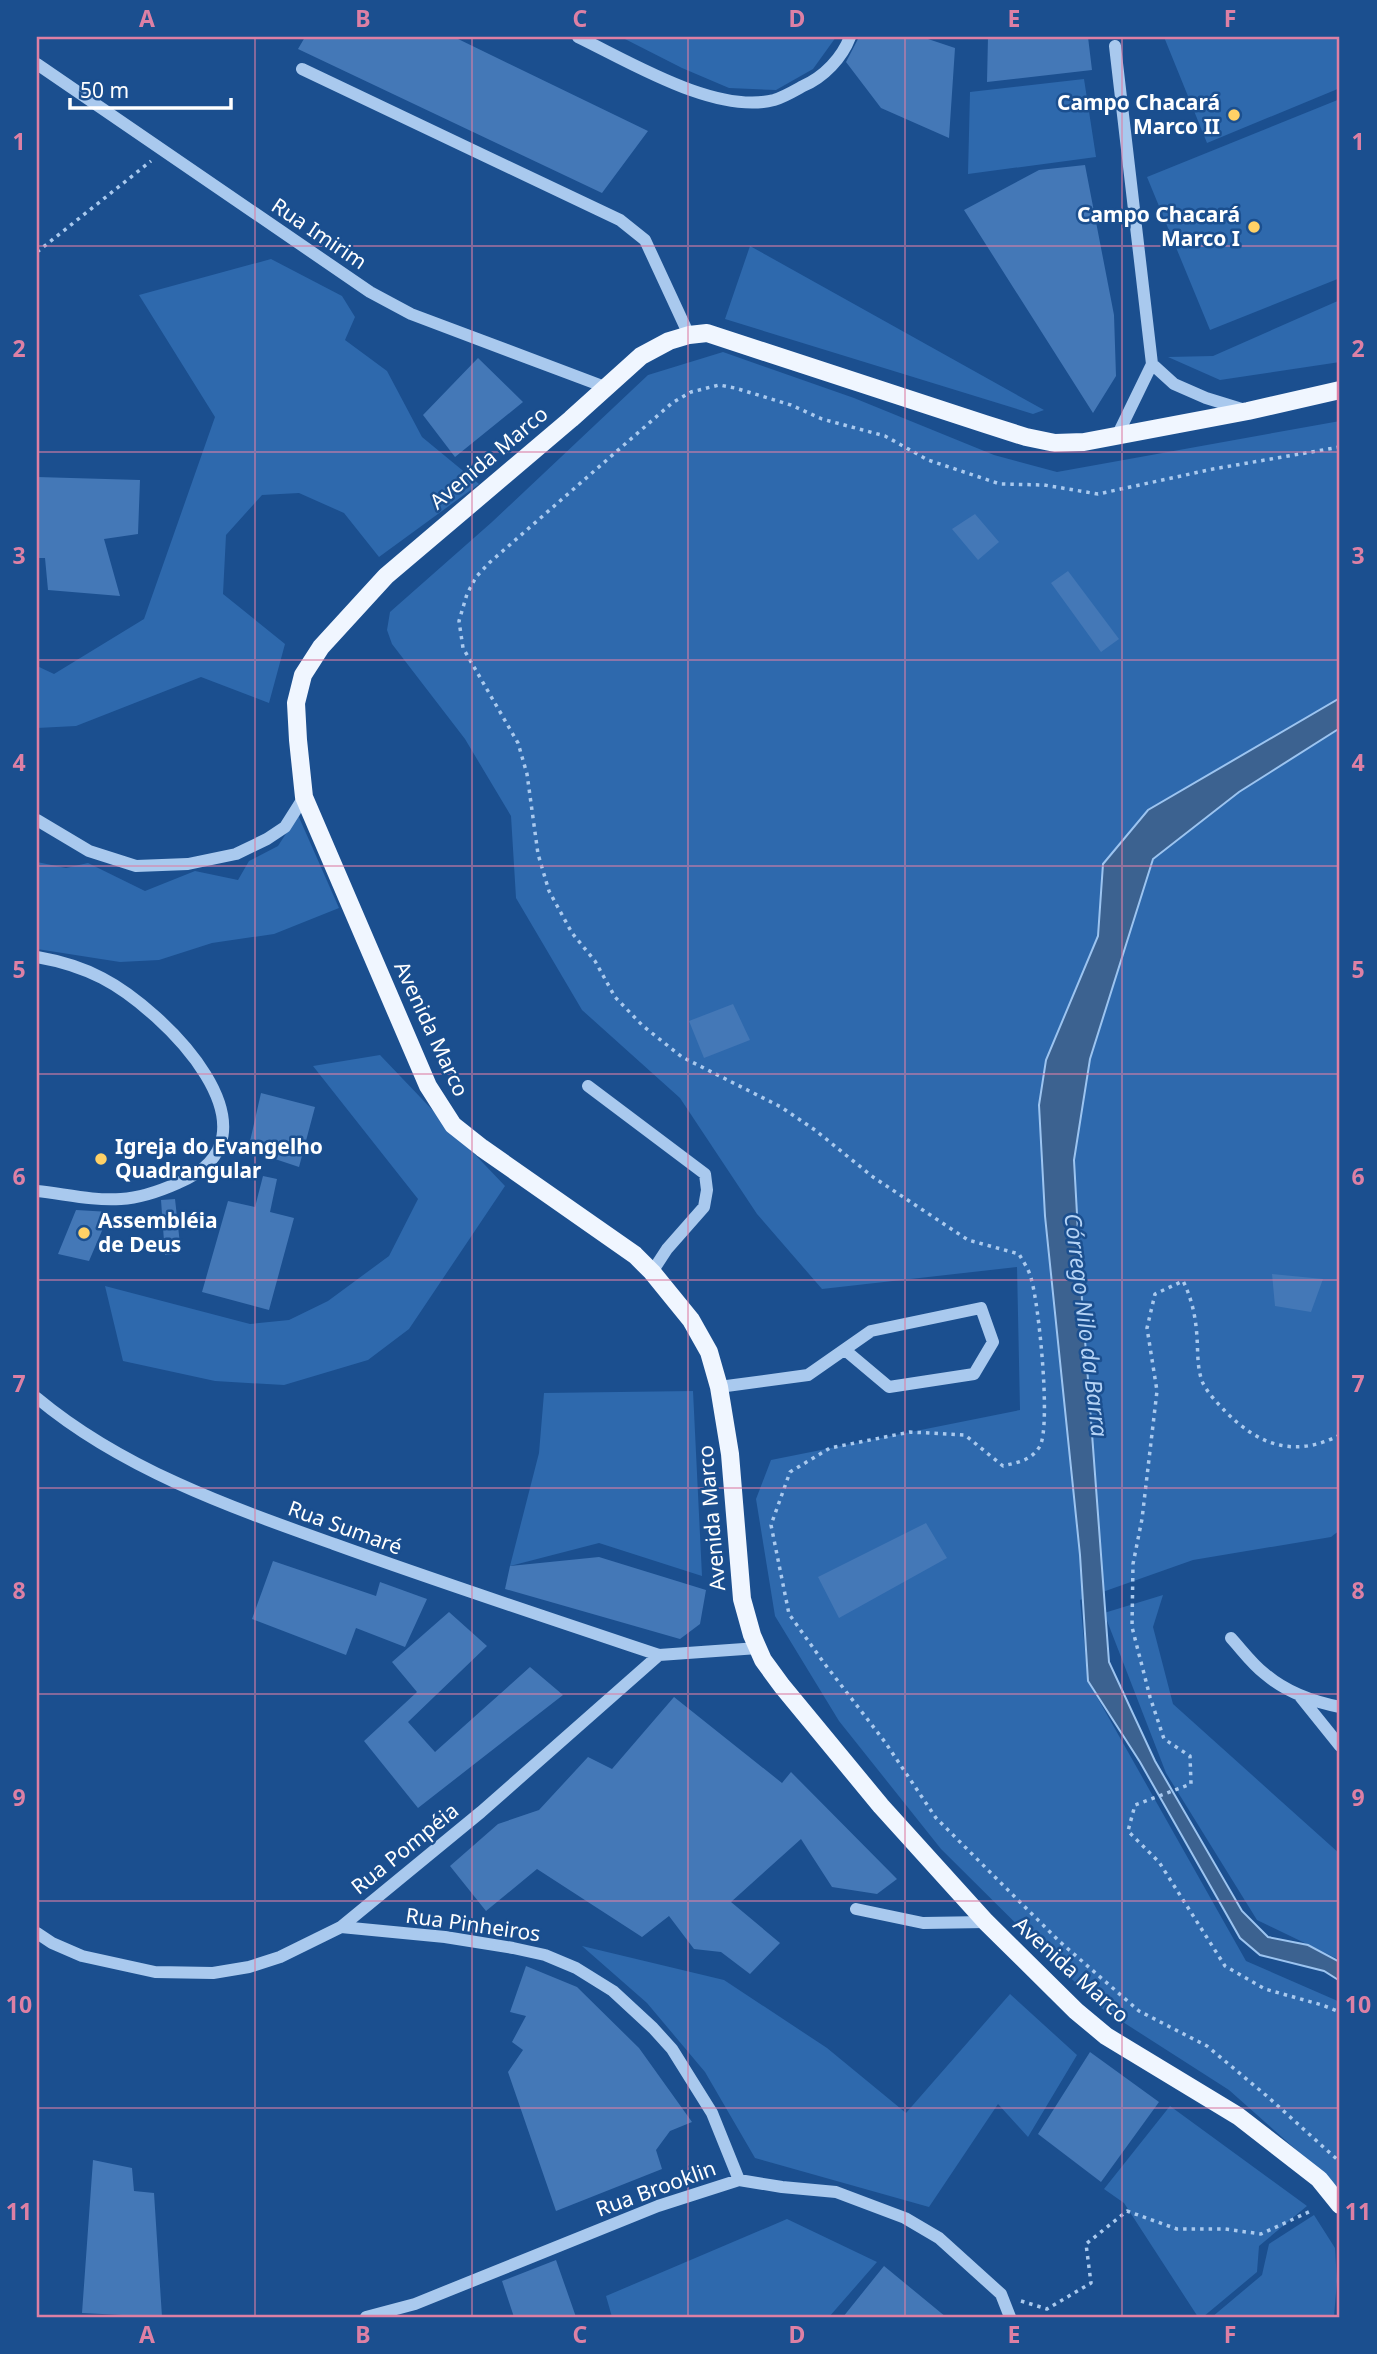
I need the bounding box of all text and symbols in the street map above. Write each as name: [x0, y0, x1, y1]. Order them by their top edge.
text: A: [139, 2, 155, 34]
text: B: [355, 2, 371, 34]
text: C: [573, 2, 588, 34]
text: D: [789, 2, 805, 34]
text: E: [1008, 2, 1020, 34]
text: F: [1224, 2, 1236, 34]
scale bar: [70, 66, 231, 110]
text: 50 m: [80, 76, 129, 104]
place label: Campo Chacará Marco II: [1057, 88, 1220, 140]
marker: Campo Chacará Marco II: [1226, 107, 1242, 123]
text: 1: [12, 125, 26, 157]
text: 1: [1351, 125, 1365, 157]
street label: Rua Imirim: [266, 191, 373, 275]
place label: Campo Chacará Marco I: [1077, 200, 1240, 252]
marker: Campo Chacará Marco I: [1246, 219, 1262, 235]
text: 2: [12, 332, 26, 364]
text: 2: [1351, 332, 1365, 364]
street label: Avenida Marco: [423, 399, 553, 515]
text: 3: [12, 539, 26, 571]
text: 3: [1351, 539, 1365, 571]
text: 4: [12, 746, 26, 778]
text: 4: [1351, 746, 1365, 778]
text: 5: [12, 953, 26, 985]
text: 5: [1351, 953, 1365, 985]
street label: Avenida Marco: [388, 956, 476, 1101]
place label: Igreja do Evangelho Quadrangular: [115, 1132, 323, 1184]
marker: Igreja do Evangelho Quadrangular: [93, 1151, 109, 1167]
text: 6: [12, 1160, 26, 1192]
text: 6: [1351, 1160, 1365, 1192]
place label: Assembléia de Deus: [98, 1206, 218, 1258]
water label: Córrego Nilo da Barra: [1057, 1211, 1117, 1439]
marker: Assembléia de Deus: [76, 1225, 92, 1241]
text: 7: [12, 1367, 26, 1399]
text: 7: [1351, 1367, 1365, 1399]
street label: Avenida Marco: [691, 1444, 731, 1592]
street label: Rua Sumaré: [284, 1494, 406, 1561]
text: 8: [12, 1574, 26, 1606]
text: 8: [1351, 1574, 1365, 1606]
text: 9: [12, 1781, 26, 1813]
text: 9: [1351, 1781, 1365, 1813]
street label: Rua Pompéia: [345, 1796, 464, 1900]
street label: Rua Pinheiros: [404, 1901, 542, 1947]
street label: Avenida Marco: [1008, 1910, 1135, 2029]
text: 10: [6, 1988, 32, 2020]
text: 10: [1345, 1988, 1371, 2020]
street label: Rua Brooklin: [592, 2153, 719, 2223]
text: 11: [6, 2195, 32, 2227]
text: 11: [1345, 2195, 1371, 2227]
text: A: [139, 2318, 155, 2350]
text: B: [355, 2318, 371, 2350]
text: C: [573, 2318, 588, 2350]
text: D: [789, 2318, 805, 2350]
text: E: [1008, 2318, 1020, 2350]
text: F: [1224, 2318, 1236, 2350]

